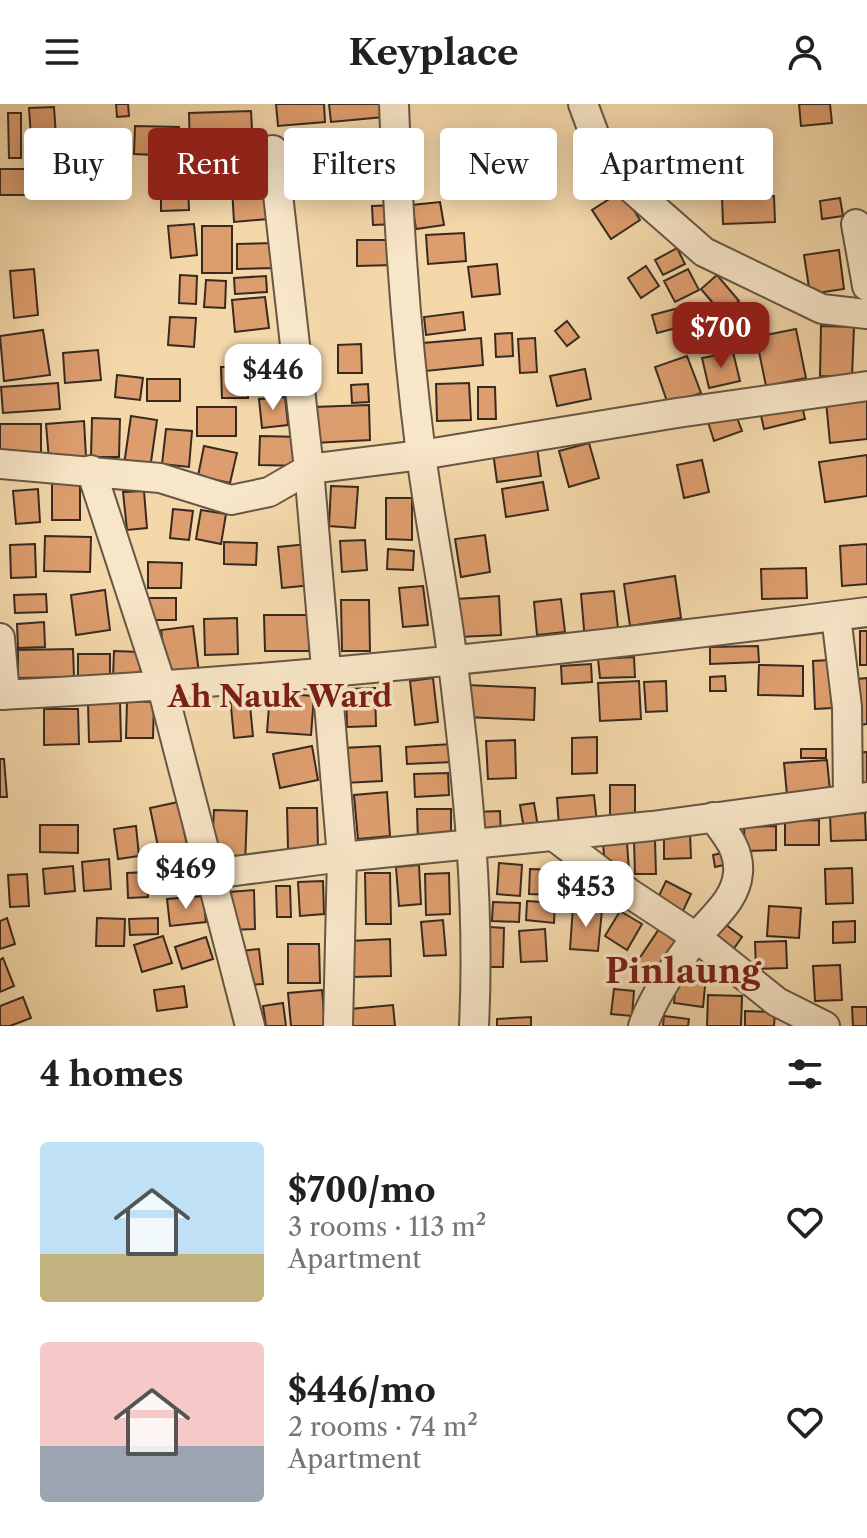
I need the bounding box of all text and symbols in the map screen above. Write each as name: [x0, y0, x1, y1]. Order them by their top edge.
icon: menu: [40, 30, 84, 74]
text: Keyplace: [349, 30, 518, 74]
icon: person: [783, 30, 827, 74]
chip: Buy: [24, 128, 132, 200]
chip: Rent: [148, 128, 268, 200]
chip: Filters: [284, 128, 424, 200]
chip: New: [440, 128, 557, 200]
chip: Apartment: [573, 128, 773, 200]
pin: $700: [674, 302, 768, 370]
text: $700: [690, 312, 752, 344]
pin: $446: [226, 344, 320, 412]
text: $446: [243, 354, 303, 386]
district label: Ah Nauk Ward: [167, 678, 392, 715]
pin: $469: [139, 843, 233, 911]
text: $469: [156, 853, 216, 885]
pin: $453: [539, 861, 633, 929]
text: $453: [557, 871, 615, 903]
district label: Pinlaung: [605, 950, 762, 992]
icon: filters: [783, 1052, 827, 1096]
text: 4 homes: [40, 1053, 184, 1095]
text: $700/mo: [288, 1169, 436, 1211]
icon: home: [104, 1174, 200, 1270]
icon: heart: [783, 1200, 827, 1244]
text: 3 rooms · 113 m²: [288, 1211, 486, 1243]
text: Apartment: [288, 1243, 421, 1275]
text: $446/mo: [288, 1369, 436, 1411]
icon: home: [104, 1374, 200, 1470]
icon: heart: [783, 1400, 827, 1444]
text: 2 rooms · 74 m²: [288, 1411, 478, 1443]
text: Apartment: [288, 1443, 421, 1475]

